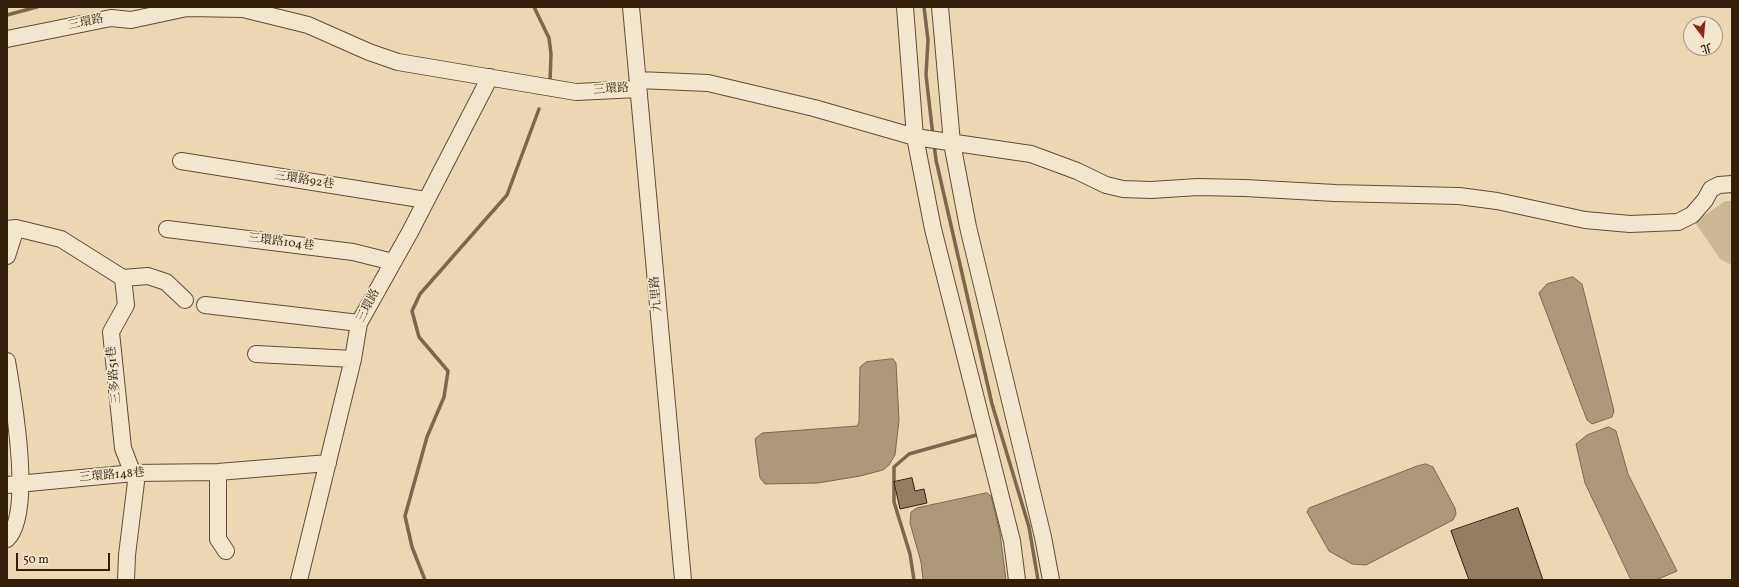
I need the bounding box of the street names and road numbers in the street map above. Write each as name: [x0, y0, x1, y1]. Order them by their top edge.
street label: 三環路: [67, 12, 105, 34]
street label: 三環路: [593, 82, 629, 98]
street label: 三環路92巷: [273, 169, 335, 193]
street label: 三環路104巷: [247, 232, 315, 254]
street label: 九里路: [648, 275, 666, 313]
street label: 三環路: [354, 287, 384, 325]
street label: 三多路51巷: [105, 345, 125, 405]
street label: 三環路148巷: [79, 466, 145, 486]

